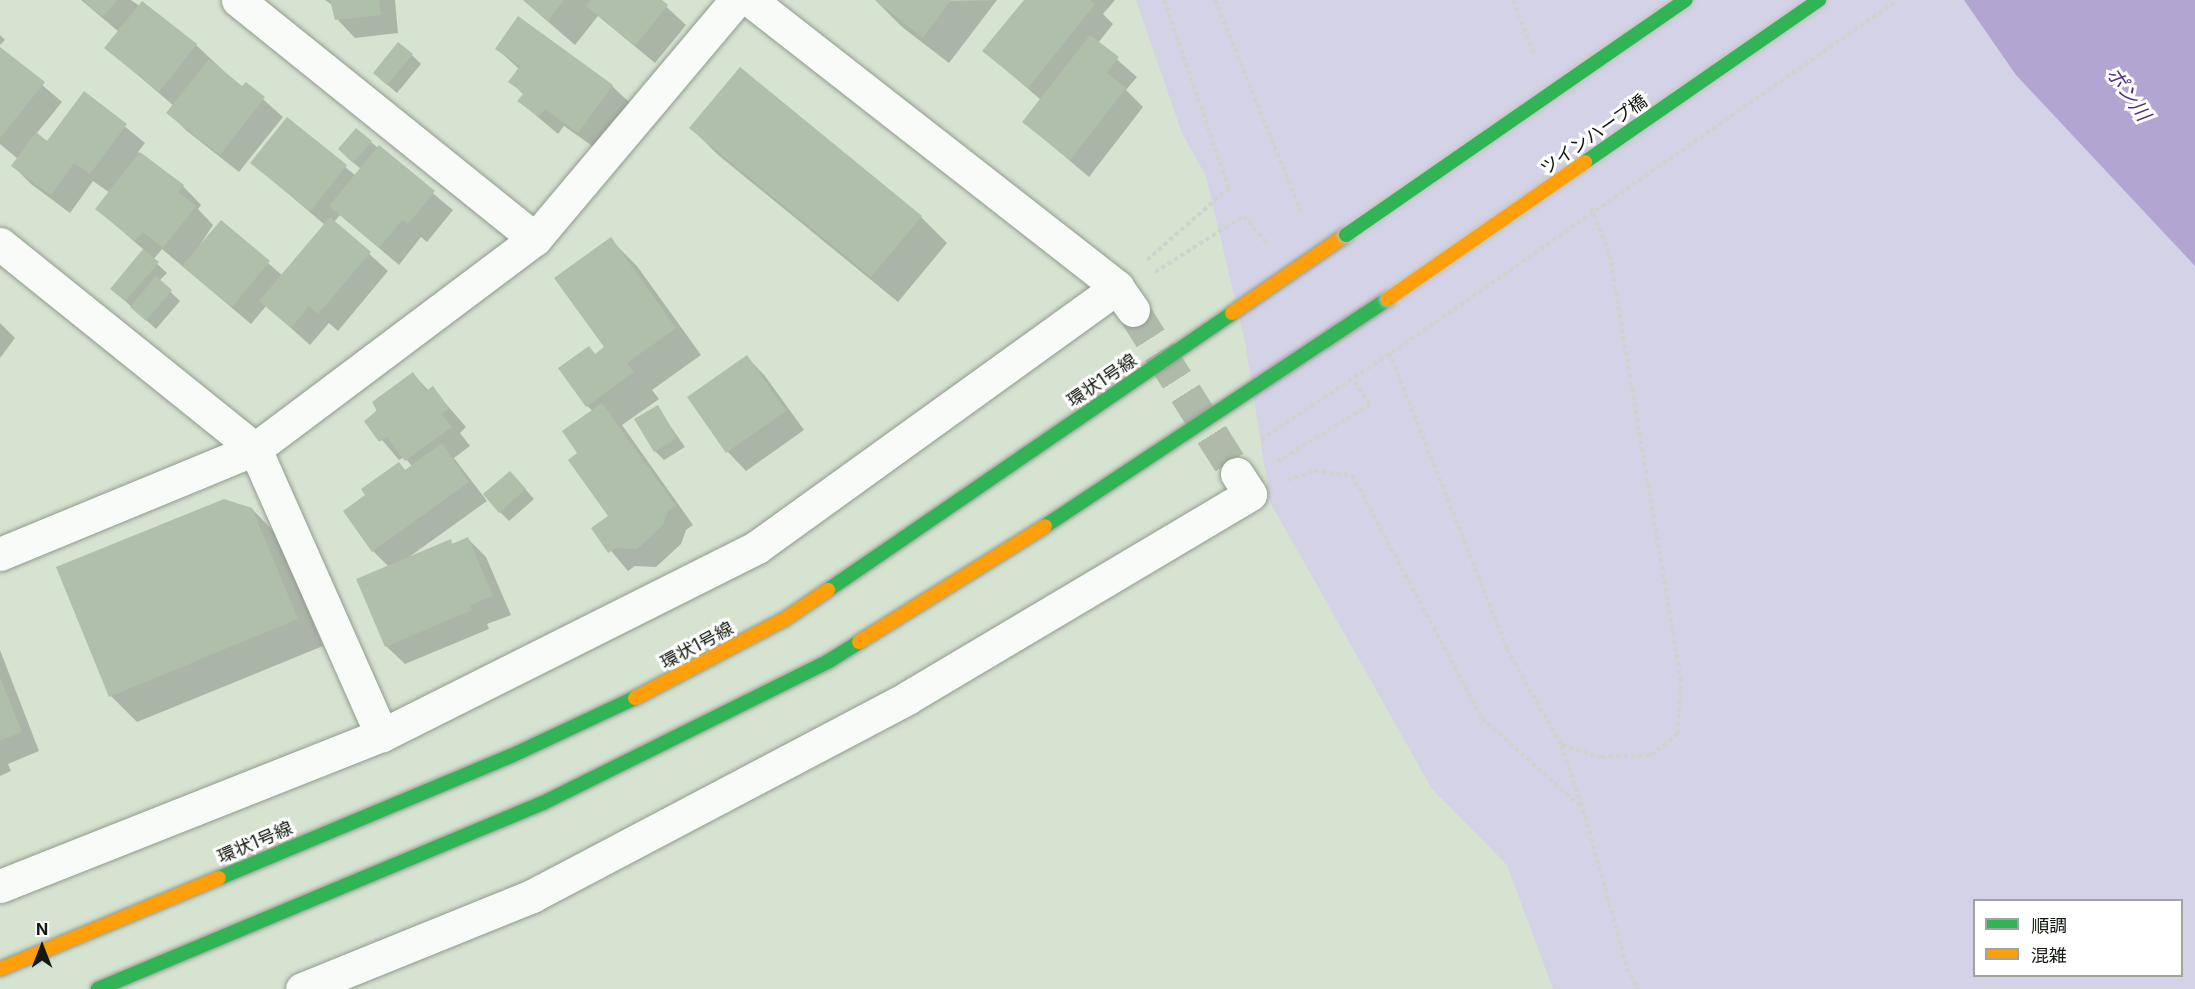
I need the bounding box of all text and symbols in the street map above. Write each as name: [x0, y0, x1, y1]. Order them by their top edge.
water label: ポン川: [2101, 63, 2155, 125]
street label: ツインハープ橋: [1536, 90, 1652, 180]
street label: 環状1号線: [1063, 350, 1141, 412]
street label: 環状1号線: [657, 618, 737, 674]
street label: 環状1号線: [214, 818, 296, 868]
legend: [1973, 899, 2183, 977]
text: 順調: [2031, 915, 2067, 936]
north arrow: [12, 917, 72, 977]
text: N: [36, 919, 48, 939]
text: 混雑: [2031, 945, 2067, 966]

